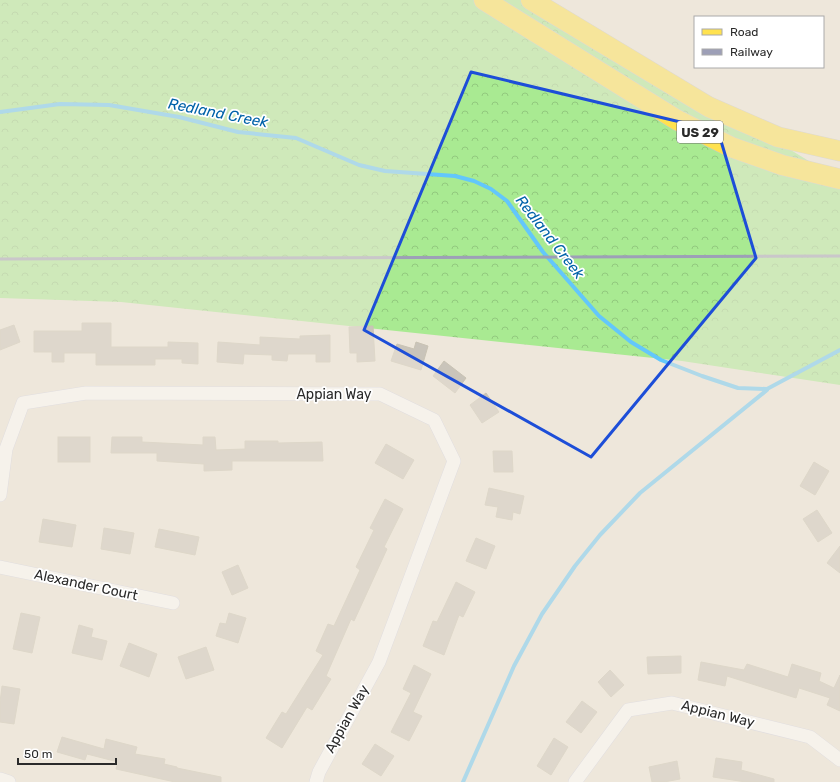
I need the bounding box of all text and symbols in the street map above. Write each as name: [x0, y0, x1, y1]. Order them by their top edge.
legend: [694, 16, 824, 68]
text: Road: [730, 25, 758, 39]
text: Railway: [730, 45, 773, 59]
water label: Redland Creek: [167, 95, 270, 132]
road number: US 29: [677, 121, 723, 143]
water label: Redland Creek: [512, 192, 588, 283]
street label: Appian Way: [296, 386, 372, 403]
street label: Alexander Court: [33, 566, 140, 604]
street label: Appian Way: [321, 682, 373, 756]
street label: Appian Way: [680, 697, 757, 731]
scale bar: [18, 740, 116, 766]
text: 50 m: [24, 747, 52, 761]

